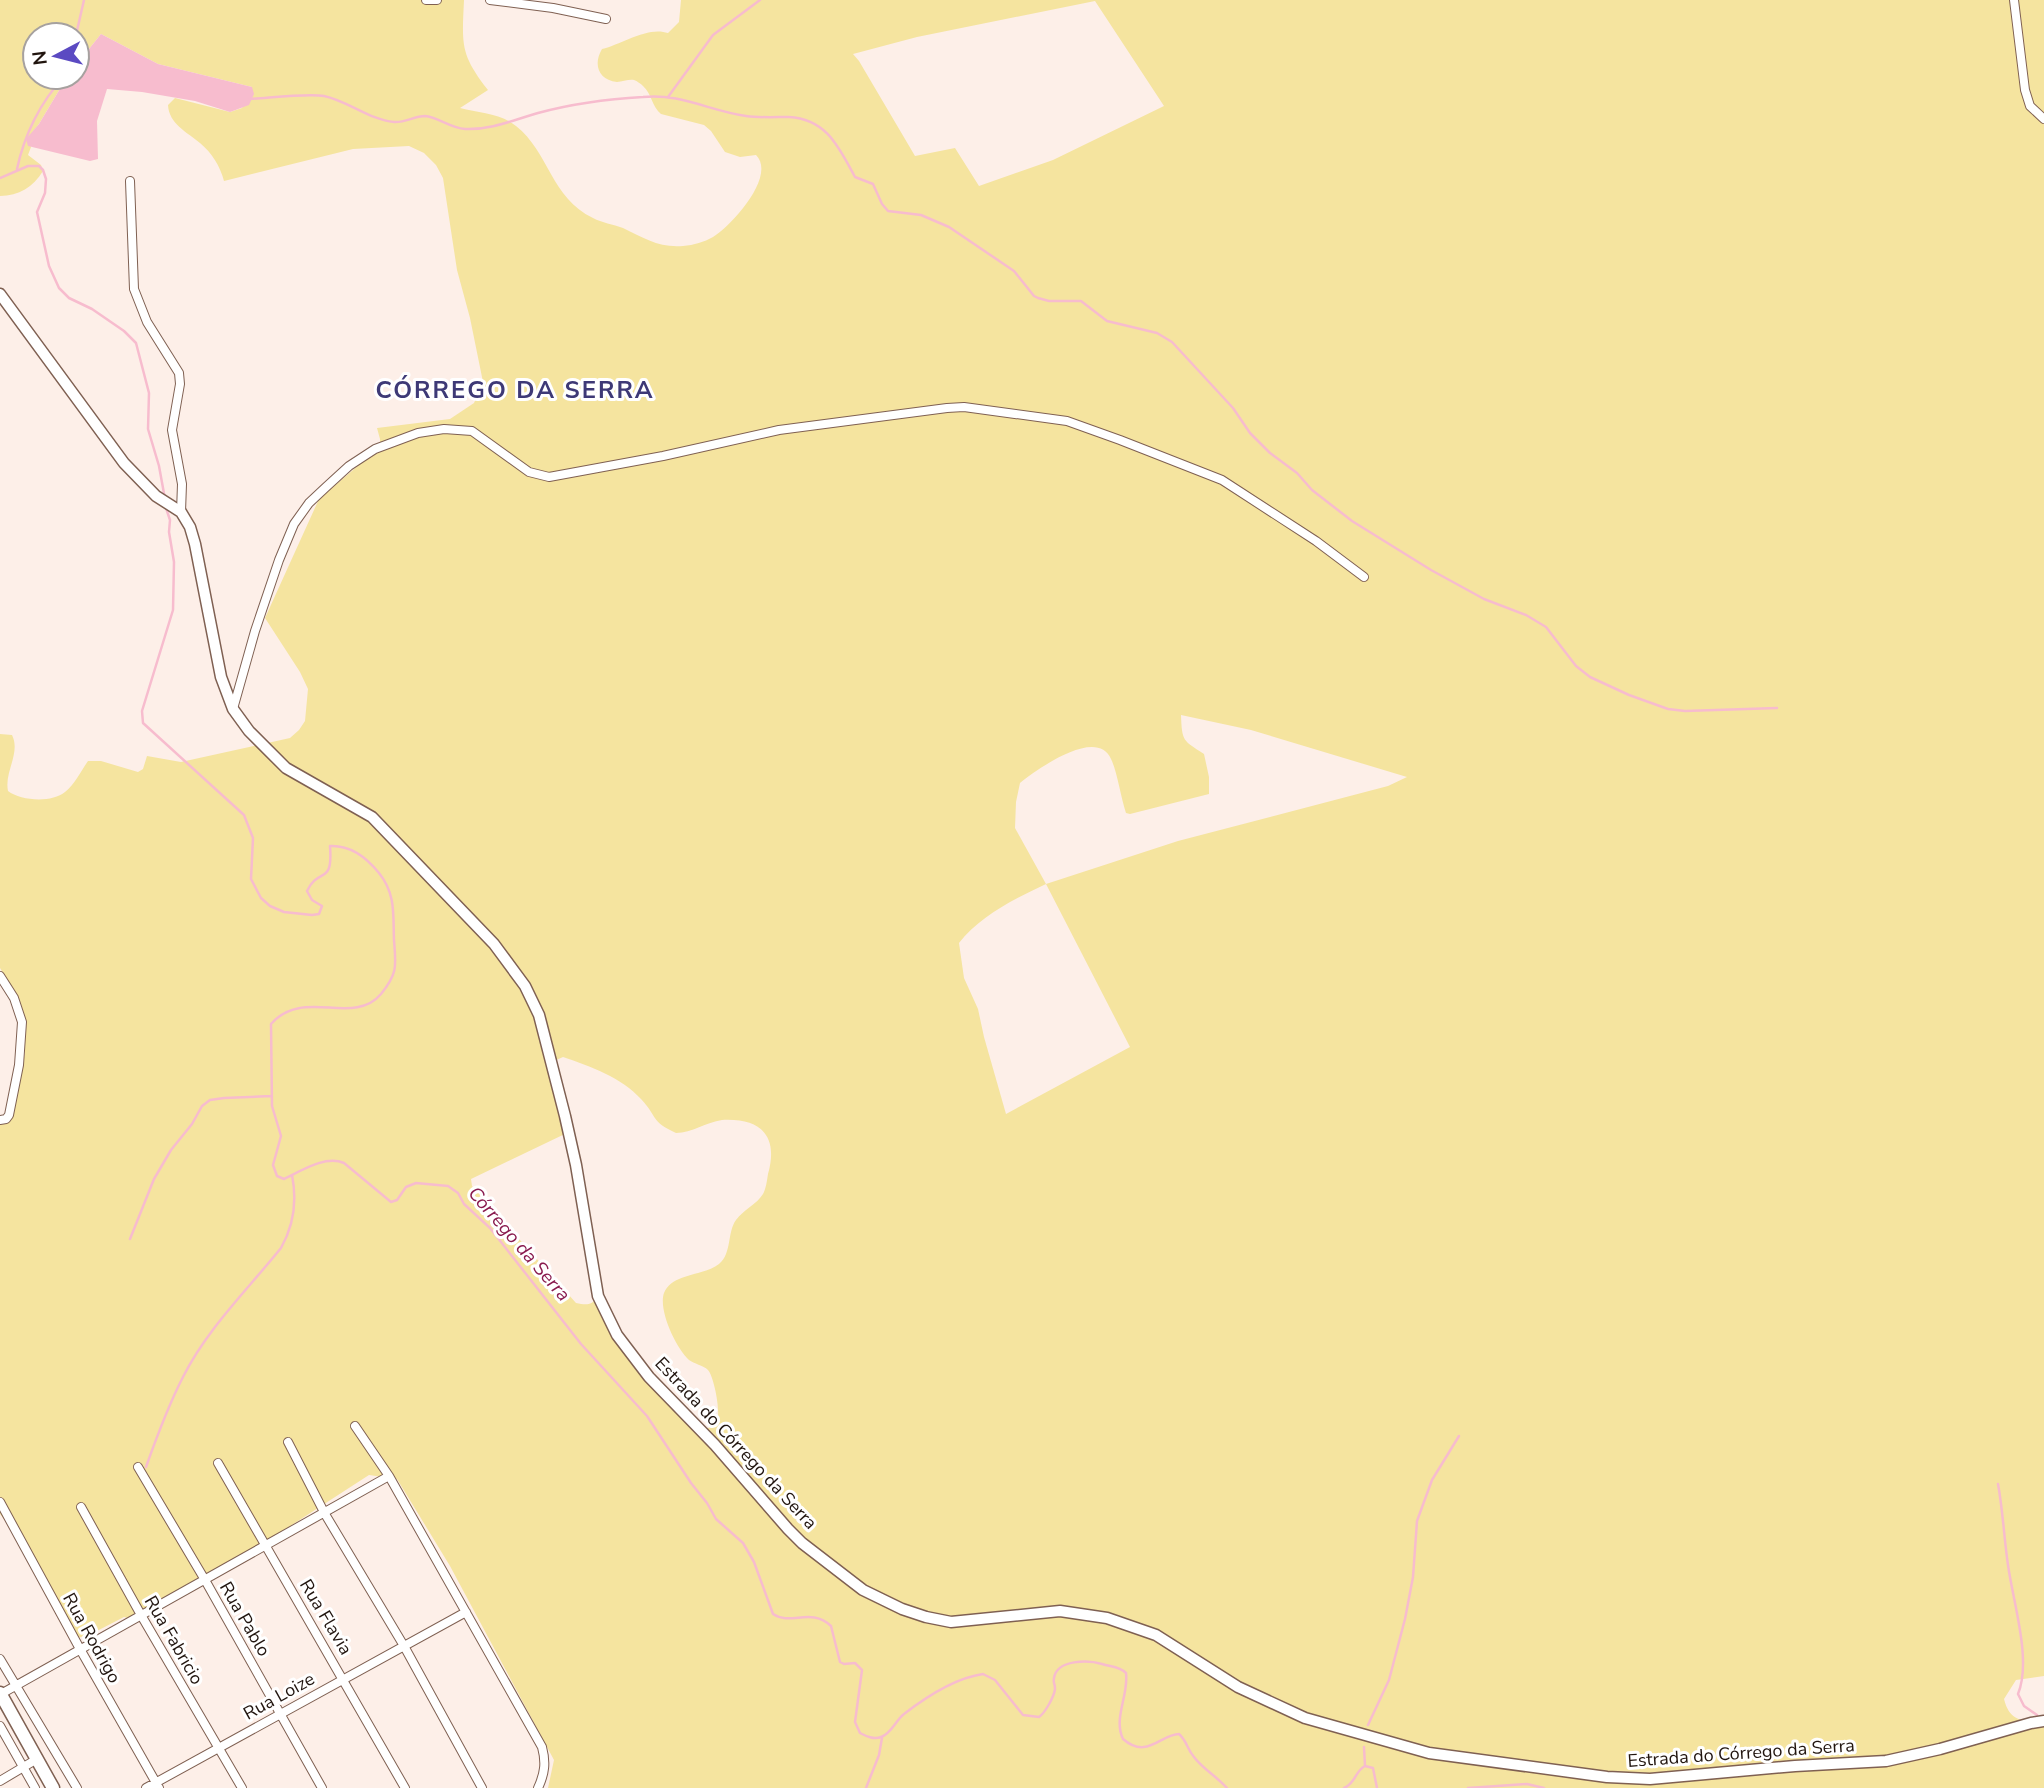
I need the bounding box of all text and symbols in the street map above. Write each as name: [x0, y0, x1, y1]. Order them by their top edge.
north arrow: [21, 21, 91, 91]
text: N: [26, 49, 54, 67]
district label: CÓRREGO DA SERRA: [375, 374, 655, 406]
water label: Córrego da Serra: [462, 1181, 576, 1307]
street label: Estrada do Córrego da Serra: [650, 1352, 822, 1534]
street label: Rua Flavia: [294, 1575, 358, 1659]
street label: Rua Pablo: [214, 1577, 276, 1661]
street label: Rua Rodrigo: [57, 1589, 127, 1687]
street label: Rua Fabricio: [139, 1591, 209, 1689]
street label: Rua Loize: [239, 1667, 319, 1725]
street label: Estrada do Córrego da Serra: [1627, 1733, 1855, 1773]

